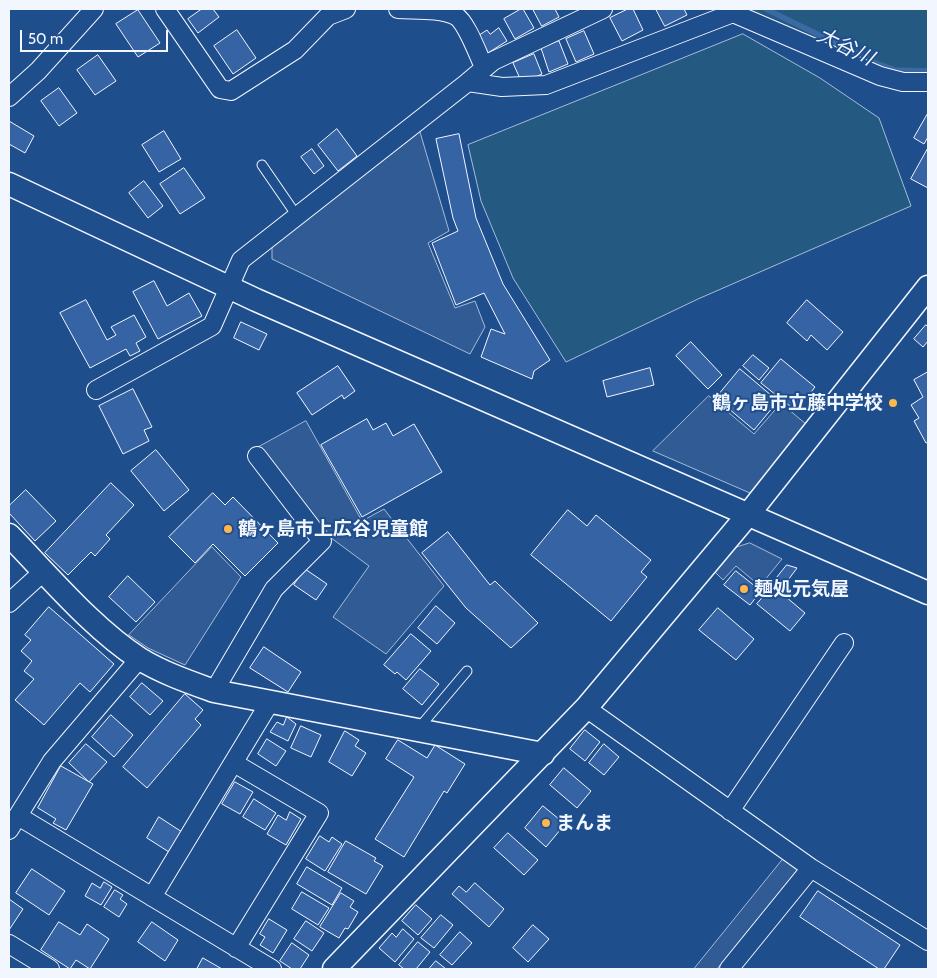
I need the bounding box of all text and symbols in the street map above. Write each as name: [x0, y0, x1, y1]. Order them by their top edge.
scale bar: [22, 20, 170, 52]
water label: 大谷川: [813, 23, 877, 71]
text: 50 m: [28, 30, 63, 48]
place label: 鶴ヶ島市立藤中学校: [712, 392, 883, 414]
marker: 鶴ヶ島市立藤中学校: [887, 397, 899, 409]
place label: 鶴ヶ島市上広谷児童館: [238, 518, 428, 540]
marker: 鶴ヶ島市上広谷児童館: [222, 523, 234, 535]
place label: 麺処元気屋: [754, 578, 849, 600]
marker: 麺処元気屋: [738, 583, 750, 595]
place label: まんま: [556, 812, 613, 834]
marker: まんま: [540, 817, 552, 829]

